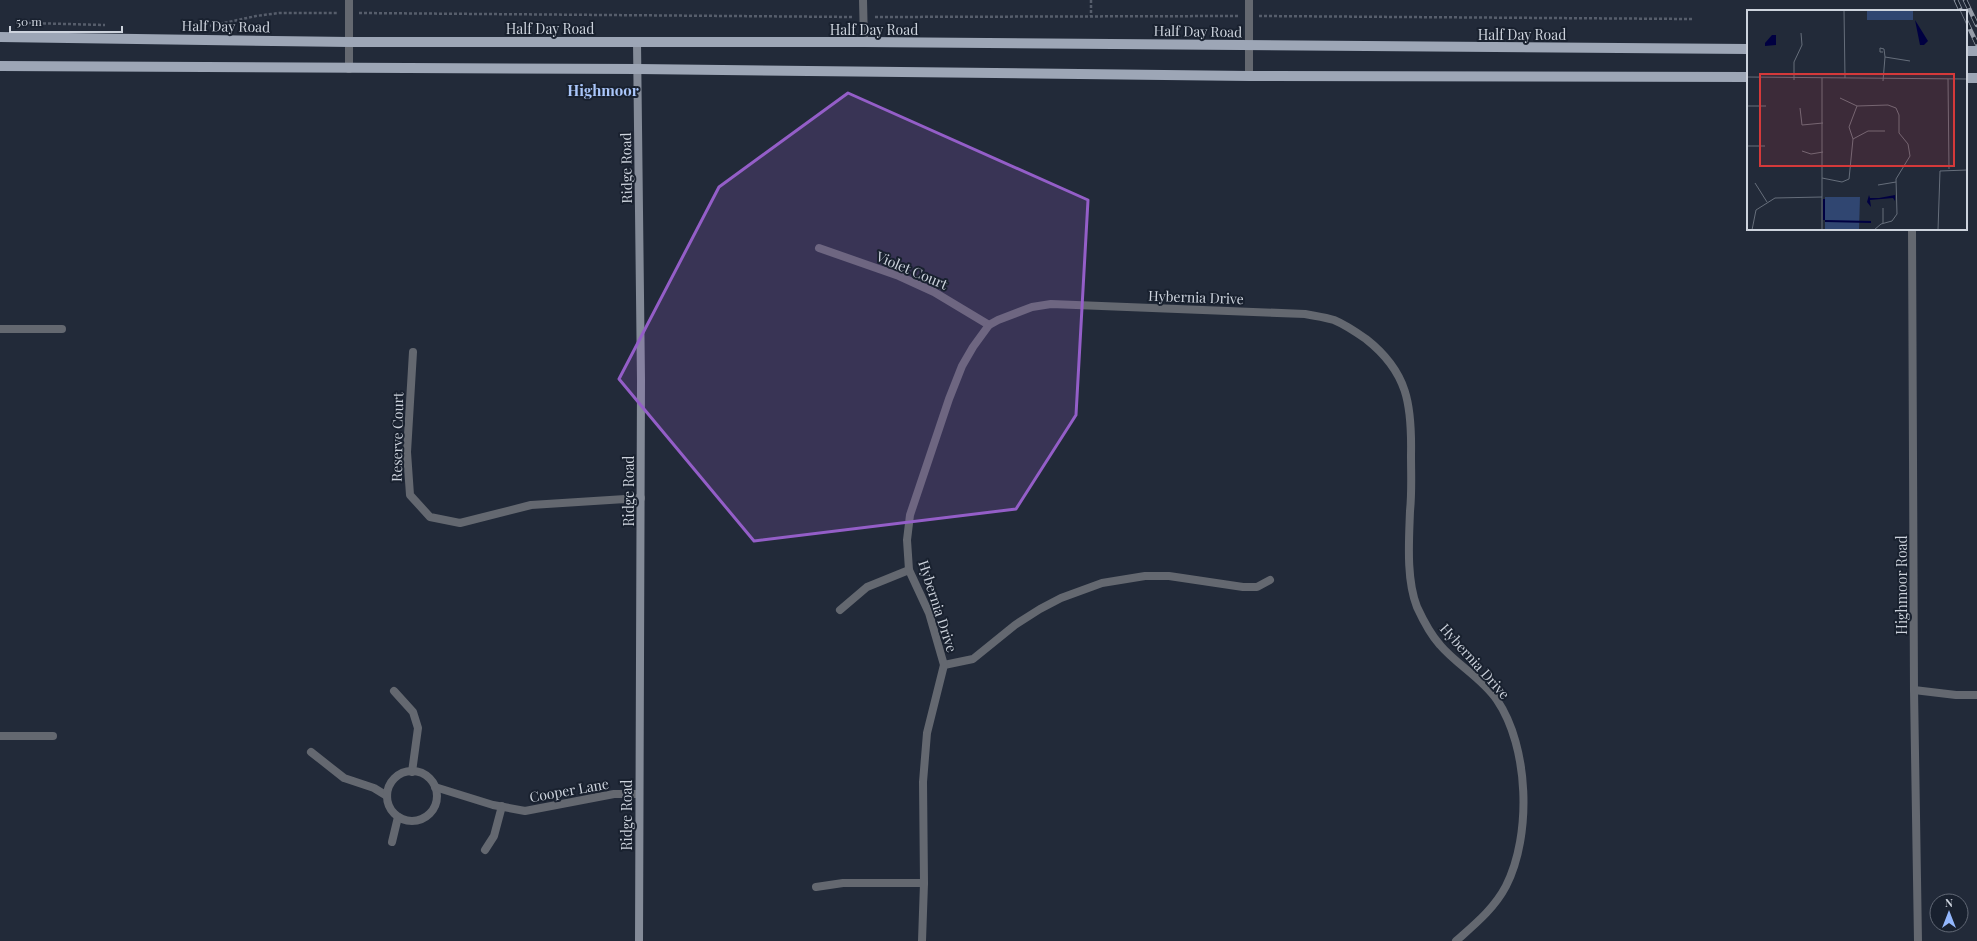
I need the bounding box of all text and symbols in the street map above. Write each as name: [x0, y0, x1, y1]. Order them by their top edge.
scale bar: [10, 8, 122, 34]
inset map: [1747, 10, 1967, 230]
text: 50 m: [16, 13, 42, 29]
street label: Half Day Road: [182, 16, 270, 36]
street label: Half Day Road: [506, 19, 594, 38]
street label: Half Day Road: [830, 20, 918, 39]
street label: Half Day Road: [1154, 21, 1242, 41]
street label: Half Day Road: [1478, 25, 1566, 44]
district label: Highmoor: [567, 80, 639, 100]
street label: Ridge Road: [616, 132, 636, 204]
street label: Violet Court: [872, 246, 952, 294]
street label: Hybernia Drive: [1148, 286, 1244, 308]
street label: Reserve Court: [387, 391, 407, 482]
street label: Ridge Road: [619, 456, 638, 526]
street label: Highmoor Road: [1892, 535, 1911, 635]
street label: Hybernia Drive: [914, 558, 962, 654]
street label: Hybernia Drive: [1436, 619, 1514, 703]
street label: Cooper Lane: [528, 774, 610, 806]
street label: Ridge Road: [617, 780, 636, 850]
north arrow: [1929, 893, 1969, 933]
text: N: [1945, 895, 1953, 910]

